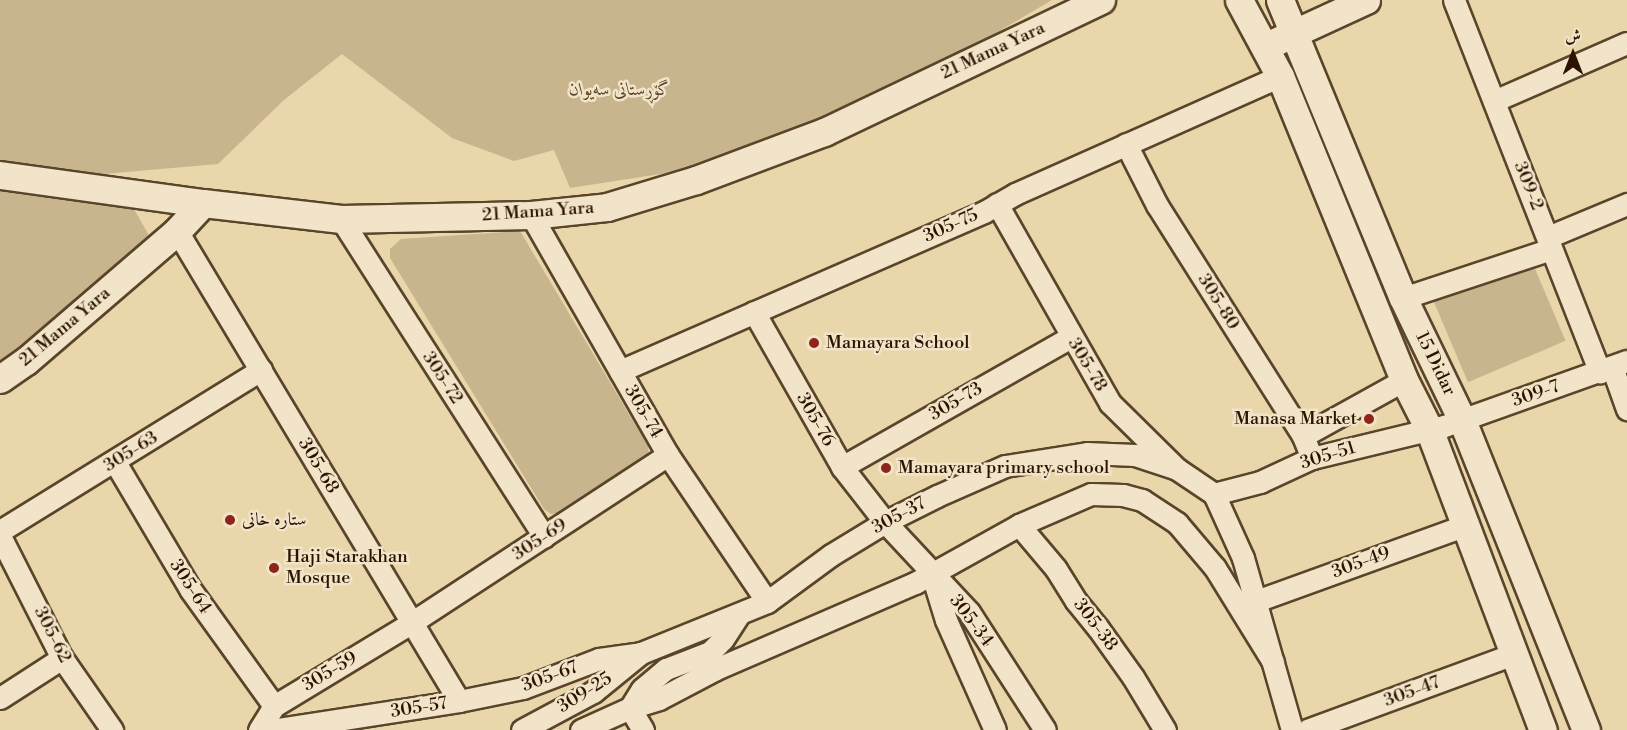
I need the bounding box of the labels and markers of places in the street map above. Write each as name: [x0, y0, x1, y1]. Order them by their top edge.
place label: Mamayara School: [826, 332, 970, 354]
marker: Mamayara School: [807, 336, 821, 350]
place label: Manasa Market: [1234, 408, 1357, 430]
marker: Manasa Market: [1362, 412, 1376, 426]
place label: Mamayara primary school: [898, 457, 1109, 479]
marker: Mamayara primary school: [879, 461, 893, 475]
place label: ستاره خانی: [242, 509, 307, 531]
marker: ستاره خانی: [223, 513, 237, 527]
place label: Haji Starakhan Mosque: [286, 547, 408, 590]
marker: Haji Starakhan Mosque: [267, 561, 281, 575]

